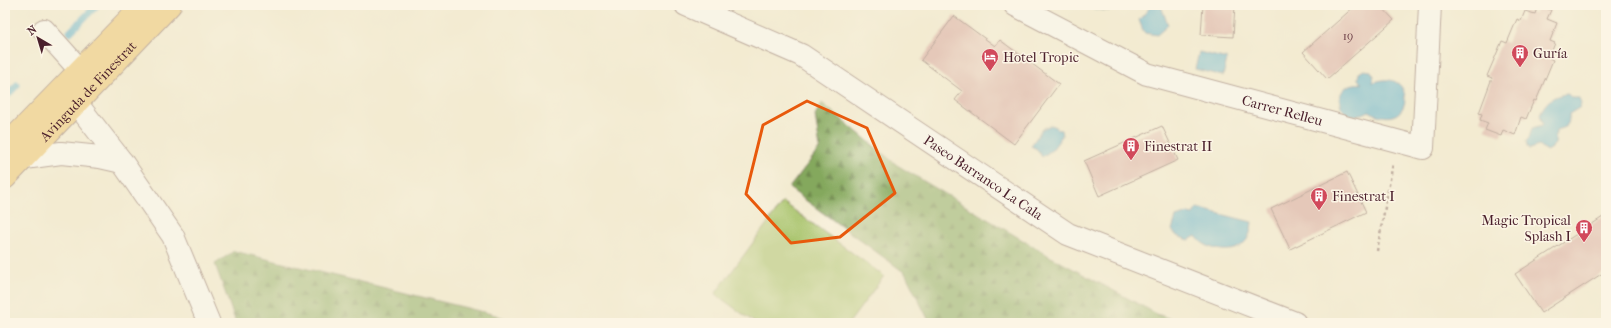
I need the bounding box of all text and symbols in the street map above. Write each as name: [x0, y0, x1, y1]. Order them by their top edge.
north arrow: [18, 18, 58, 58]
text: N: [25, 22, 40, 38]
house number: 19: [1343, 29, 1353, 43]
street label: Avinguda de Finestrat: [36, 38, 140, 146]
building icon: Guría: [1510, 43, 1530, 68]
place label: Guría: [1533, 45, 1568, 62]
hotel icon: Hotel Tropic: [980, 47, 1000, 72]
place label: Hotel Tropic: [1003, 49, 1079, 66]
street label: Carrer Relleu: [1240, 92, 1325, 130]
street label: Paseo Barranco La Cala: [920, 132, 1046, 224]
building icon: Finestrat II: [1121, 136, 1141, 161]
place label: Finestrat II: [1144, 138, 1213, 155]
building icon: Finestrat I: [1309, 186, 1329, 211]
place label: Finestrat I: [1332, 188, 1395, 205]
place label: Magic Tropical Splash I: [1481, 212, 1572, 245]
building icon: Magic Tropical Splash I: [1574, 218, 1594, 243]

